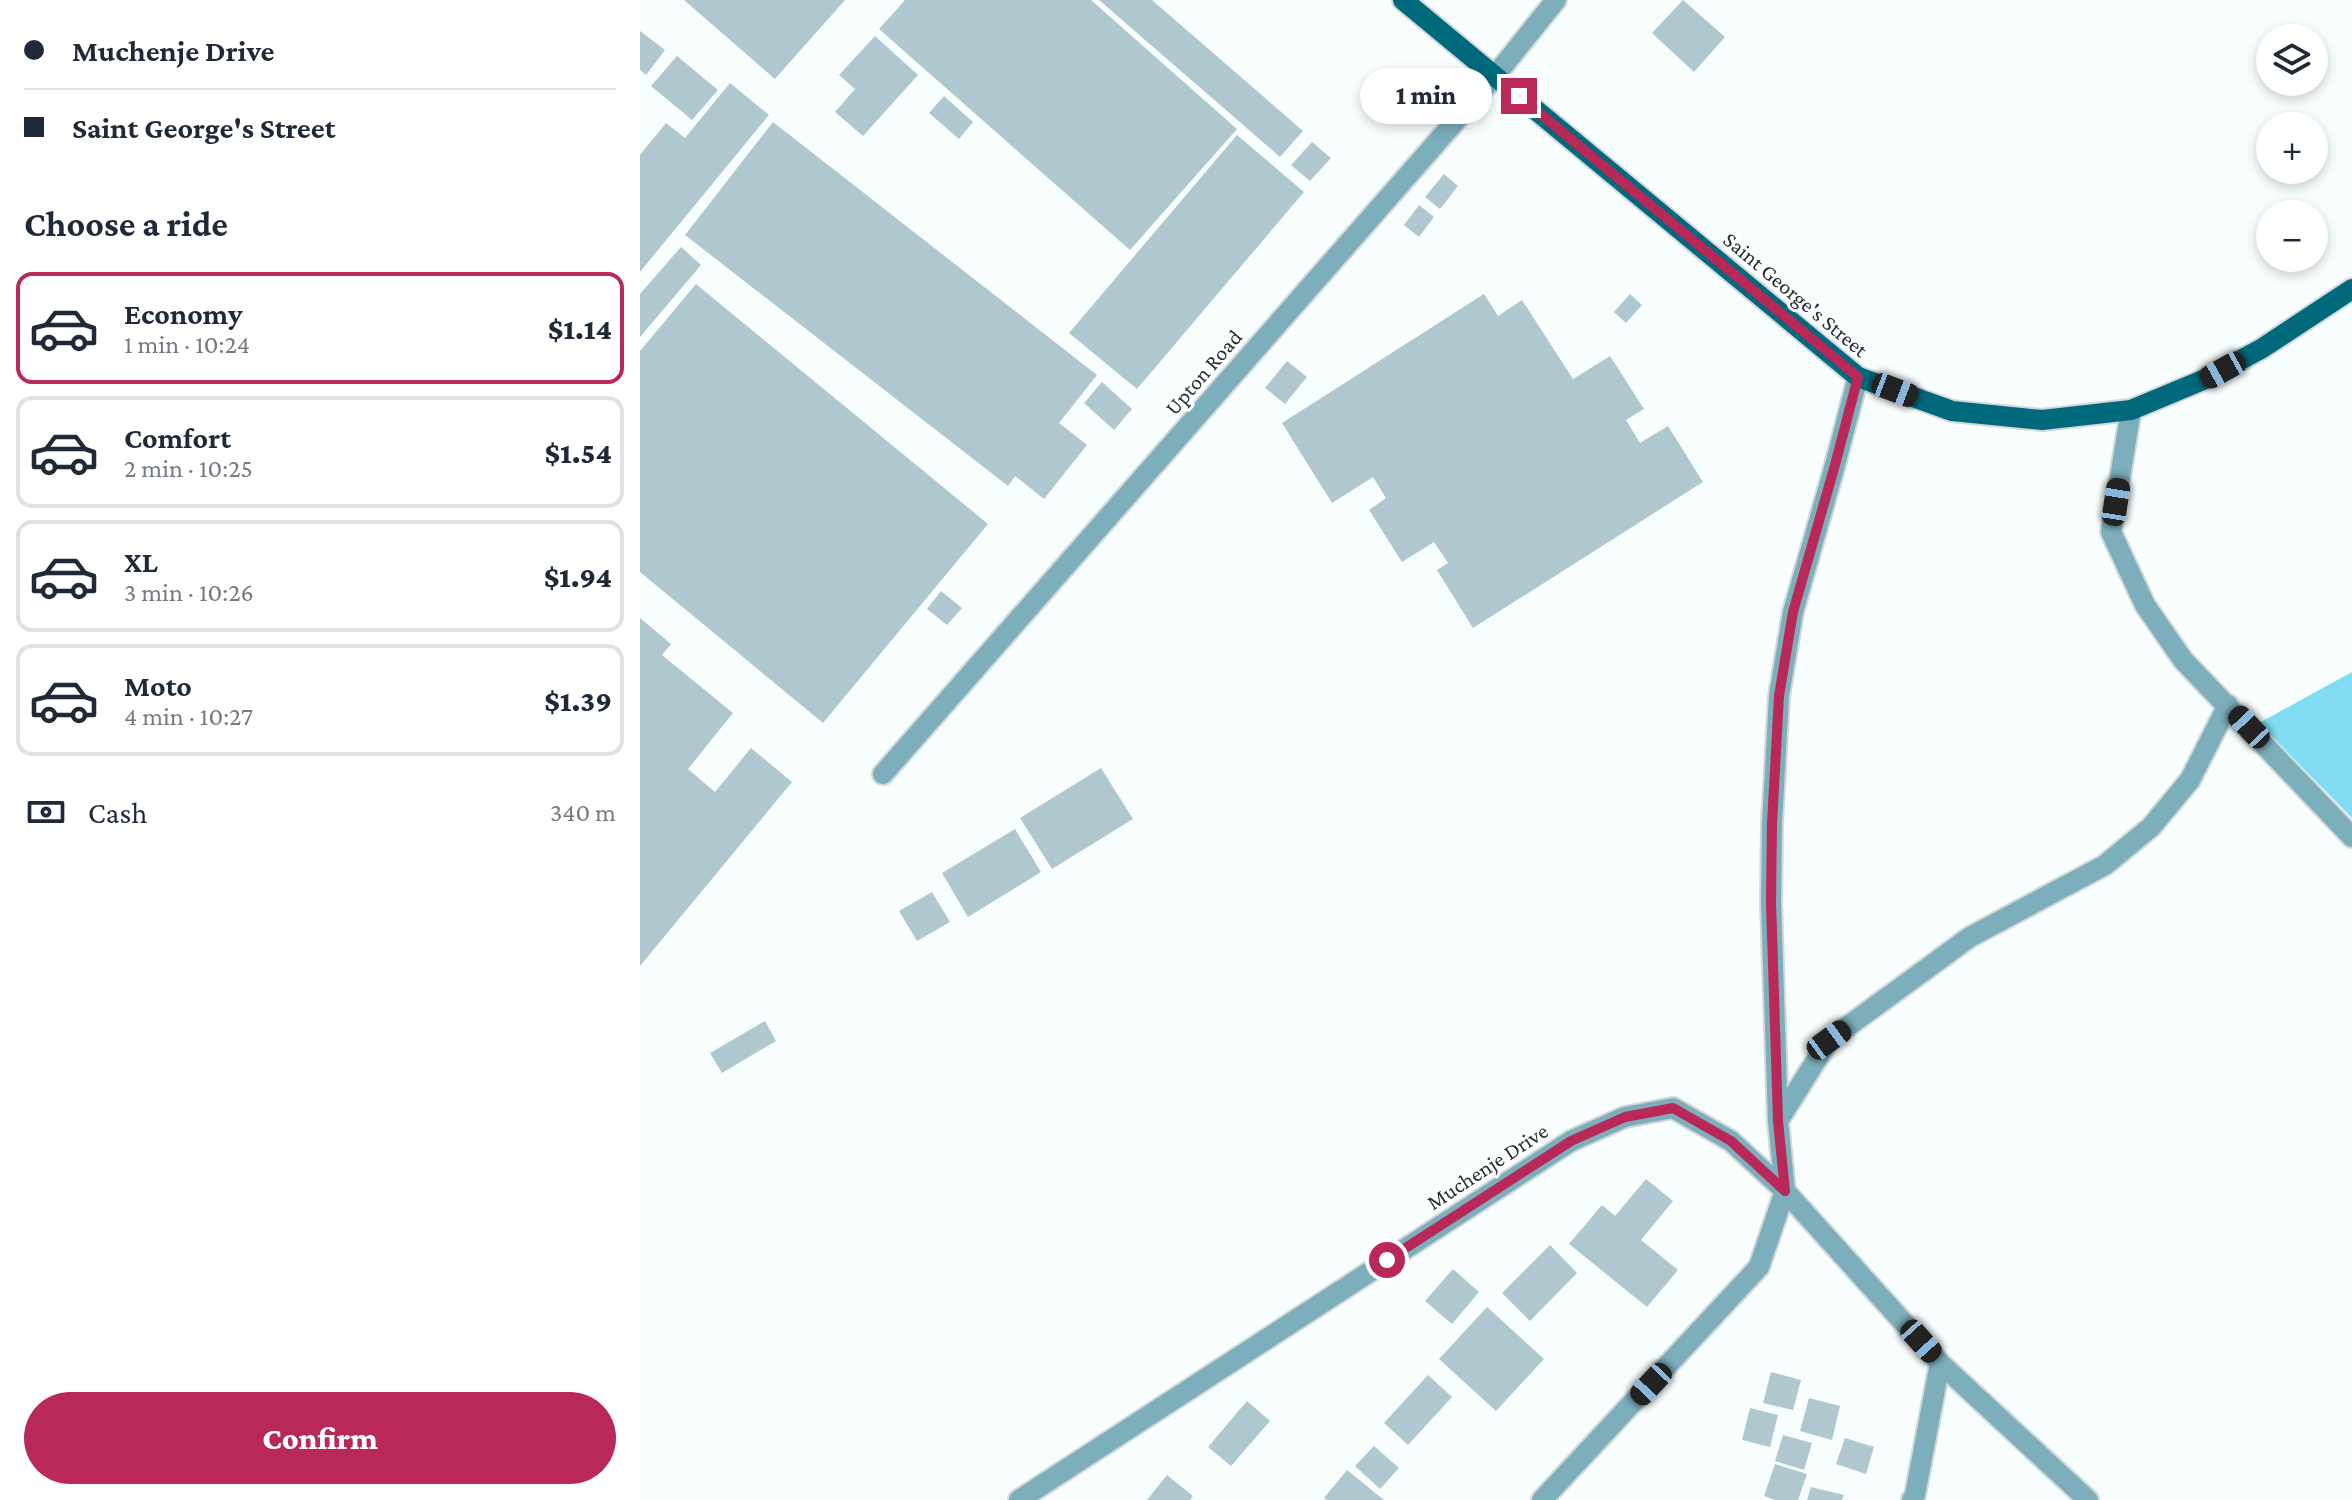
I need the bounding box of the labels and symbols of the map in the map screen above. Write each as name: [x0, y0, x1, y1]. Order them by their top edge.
callout: 1 min: [1359, 68, 1491, 124]
route end: [1501, 78, 1537, 114]
street label: Saint George's Street: [1718, 227, 1874, 363]
street label: Upton Road: [1160, 324, 1247, 420]
car: [2196, 348, 2250, 392]
car: [1868, 370, 1922, 410]
car: [2100, 476, 2132, 528]
car: [2224, 701, 2274, 753]
car: [1803, 1016, 1855, 1064]
street label: Muchenje Drive: [1422, 1118, 1553, 1215]
route start: [1369, 1242, 1405, 1278]
car: [1896, 1315, 1946, 1367]
car: [1626, 1358, 1676, 1410]

